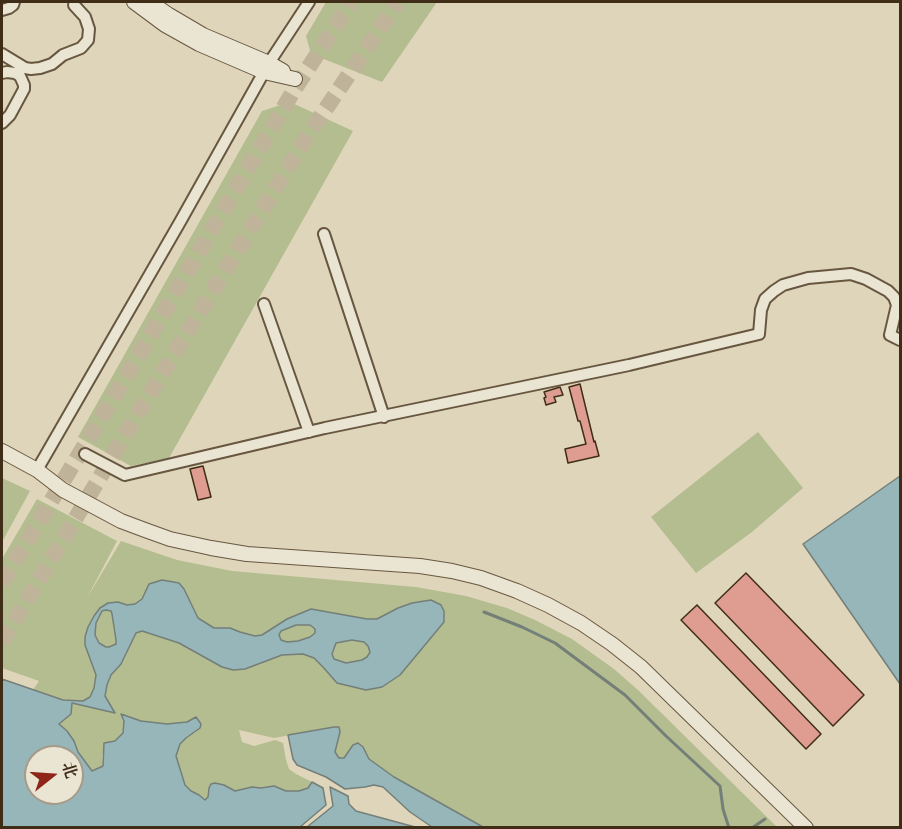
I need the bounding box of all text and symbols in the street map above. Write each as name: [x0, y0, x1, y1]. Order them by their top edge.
north arrow: [24, 745, 84, 805]
text: 北: [57, 760, 81, 781]

